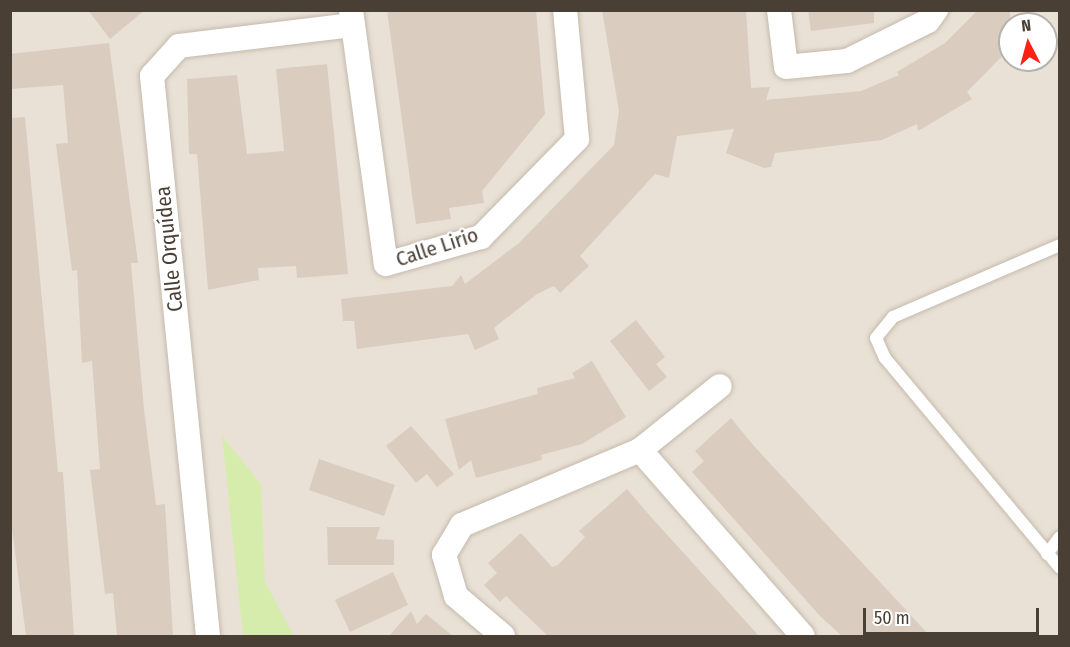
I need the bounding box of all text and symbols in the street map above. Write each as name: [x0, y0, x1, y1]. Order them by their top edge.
north arrow: [998, 12, 1058, 72]
text: N: [1021, 16, 1032, 36]
street label: Calle Orquídea: [150, 185, 188, 313]
street label: Calle Lirio: [393, 222, 481, 272]
scale bar: [866, 596, 1042, 634]
text: 50 m: [874, 607, 910, 629]

